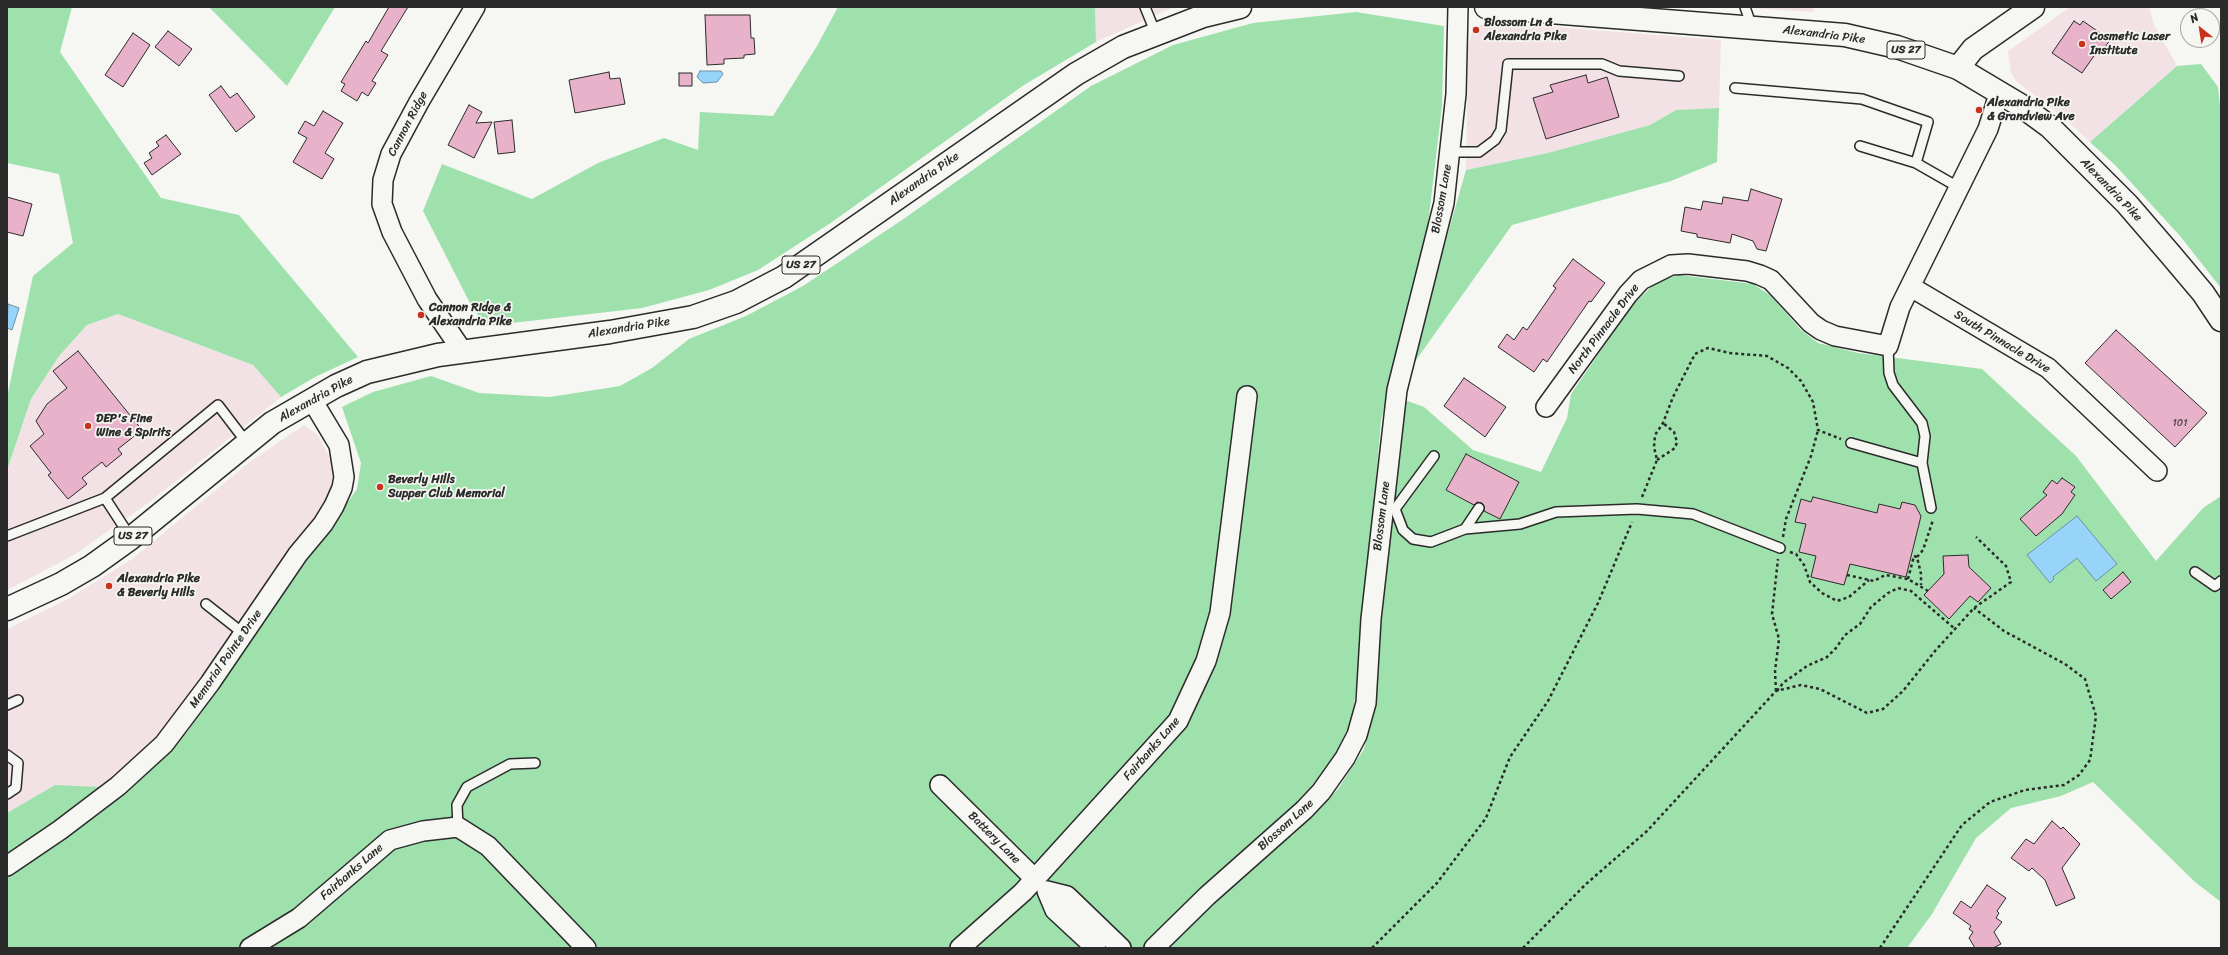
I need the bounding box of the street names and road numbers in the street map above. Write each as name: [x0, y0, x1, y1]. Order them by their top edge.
street label: Alexandria Pike: [1782, 23, 1866, 47]
road number: US 27: [1887, 41, 1925, 59]
street label: Cannon Ridge: [385, 89, 431, 159]
street label: Alexandria Pike: [886, 149, 962, 209]
street label: Alexandria Pike: [2077, 155, 2145, 225]
street label: Blossom Lane: [1429, 163, 1455, 235]
road number: US 27: [782, 256, 820, 274]
street label: North Pinnacle Drive: [1565, 281, 1643, 377]
street label: South Pinnacle Drive: [1951, 308, 2053, 376]
street label: Alexandria Pike: [587, 314, 671, 342]
street label: Alexandria Pike: [276, 373, 356, 425]
street label: Blossom Lane: [1371, 480, 1393, 552]
road number: US 27: [114, 527, 152, 545]
street label: Memorial Pointe Drive: [187, 607, 265, 711]
street label: Fairbanks Lane: [1121, 714, 1183, 784]
street label: Blossom Lane: [1255, 796, 1317, 854]
street label: Battery Lane: [965, 809, 1023, 867]
street label: Fairbanks Lane: [317, 841, 387, 903]

